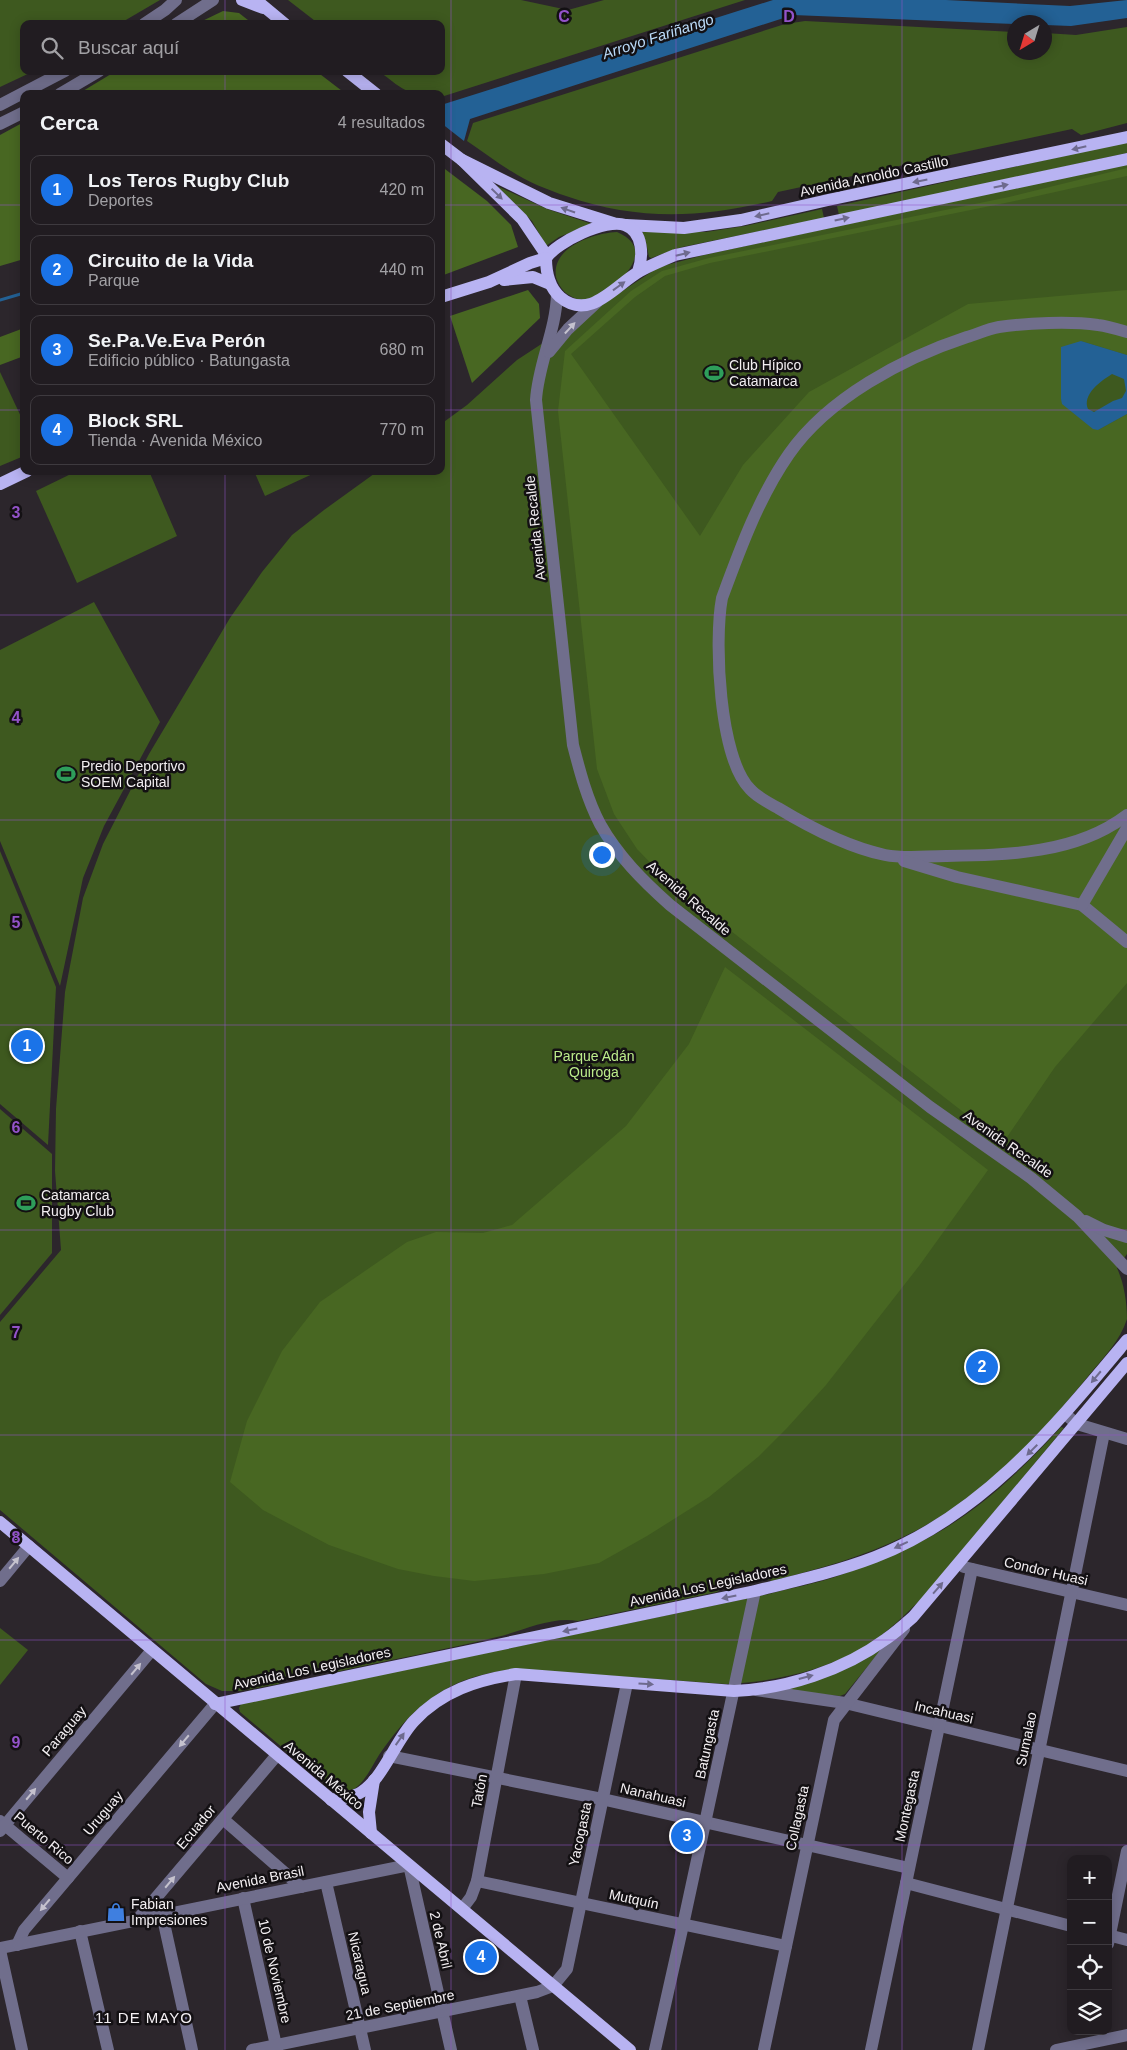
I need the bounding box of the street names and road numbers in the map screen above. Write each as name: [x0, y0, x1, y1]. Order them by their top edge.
street label: Avenida Arnoldo Castillo: [798, 152, 950, 200]
street label: Avenida Recalde: [522, 474, 548, 581]
street label: Avenida Recalde: [644, 857, 734, 939]
street label: Avenida Recalde: [960, 1107, 1056, 1181]
street label: Condor Huasi: [1002, 1554, 1090, 1588]
street label: Avenida Los Legisladores: [628, 1561, 788, 1609]
street label: Avenida Los Legisladores: [232, 1644, 392, 1692]
street label: Incahuasi: [913, 1697, 975, 1727]
street label: Paraguay: [39, 1703, 89, 1759]
street label: Batungasta: [692, 1707, 722, 1780]
street label: Sumalao: [1012, 1710, 1040, 1768]
street label: Avenida México: [281, 1737, 367, 1813]
street label: Montegasta: [892, 1768, 922, 1843]
street label: Tatón: [468, 1773, 490, 1809]
street label: Nanahuasi: [619, 1780, 687, 1810]
street label: Collagasta: [782, 1784, 812, 1852]
street label: Uruguay: [80, 1788, 126, 1838]
street label: Yacogasta: [565, 1800, 595, 1868]
street label: Ecuador: [173, 1802, 219, 1852]
street label: Puerto Rico: [11, 1808, 77, 1868]
street label: Avenida Brasil: [215, 1863, 305, 1895]
street label: Mutquín: [608, 1886, 660, 1912]
street label: 2 de Abril: [427, 1910, 455, 1970]
street label: 10 de Noviembre: [255, 1917, 295, 2025]
street label: Nicaragua: [345, 1930, 375, 1996]
street label: 21 de Septiembre: [344, 1987, 456, 2023]

